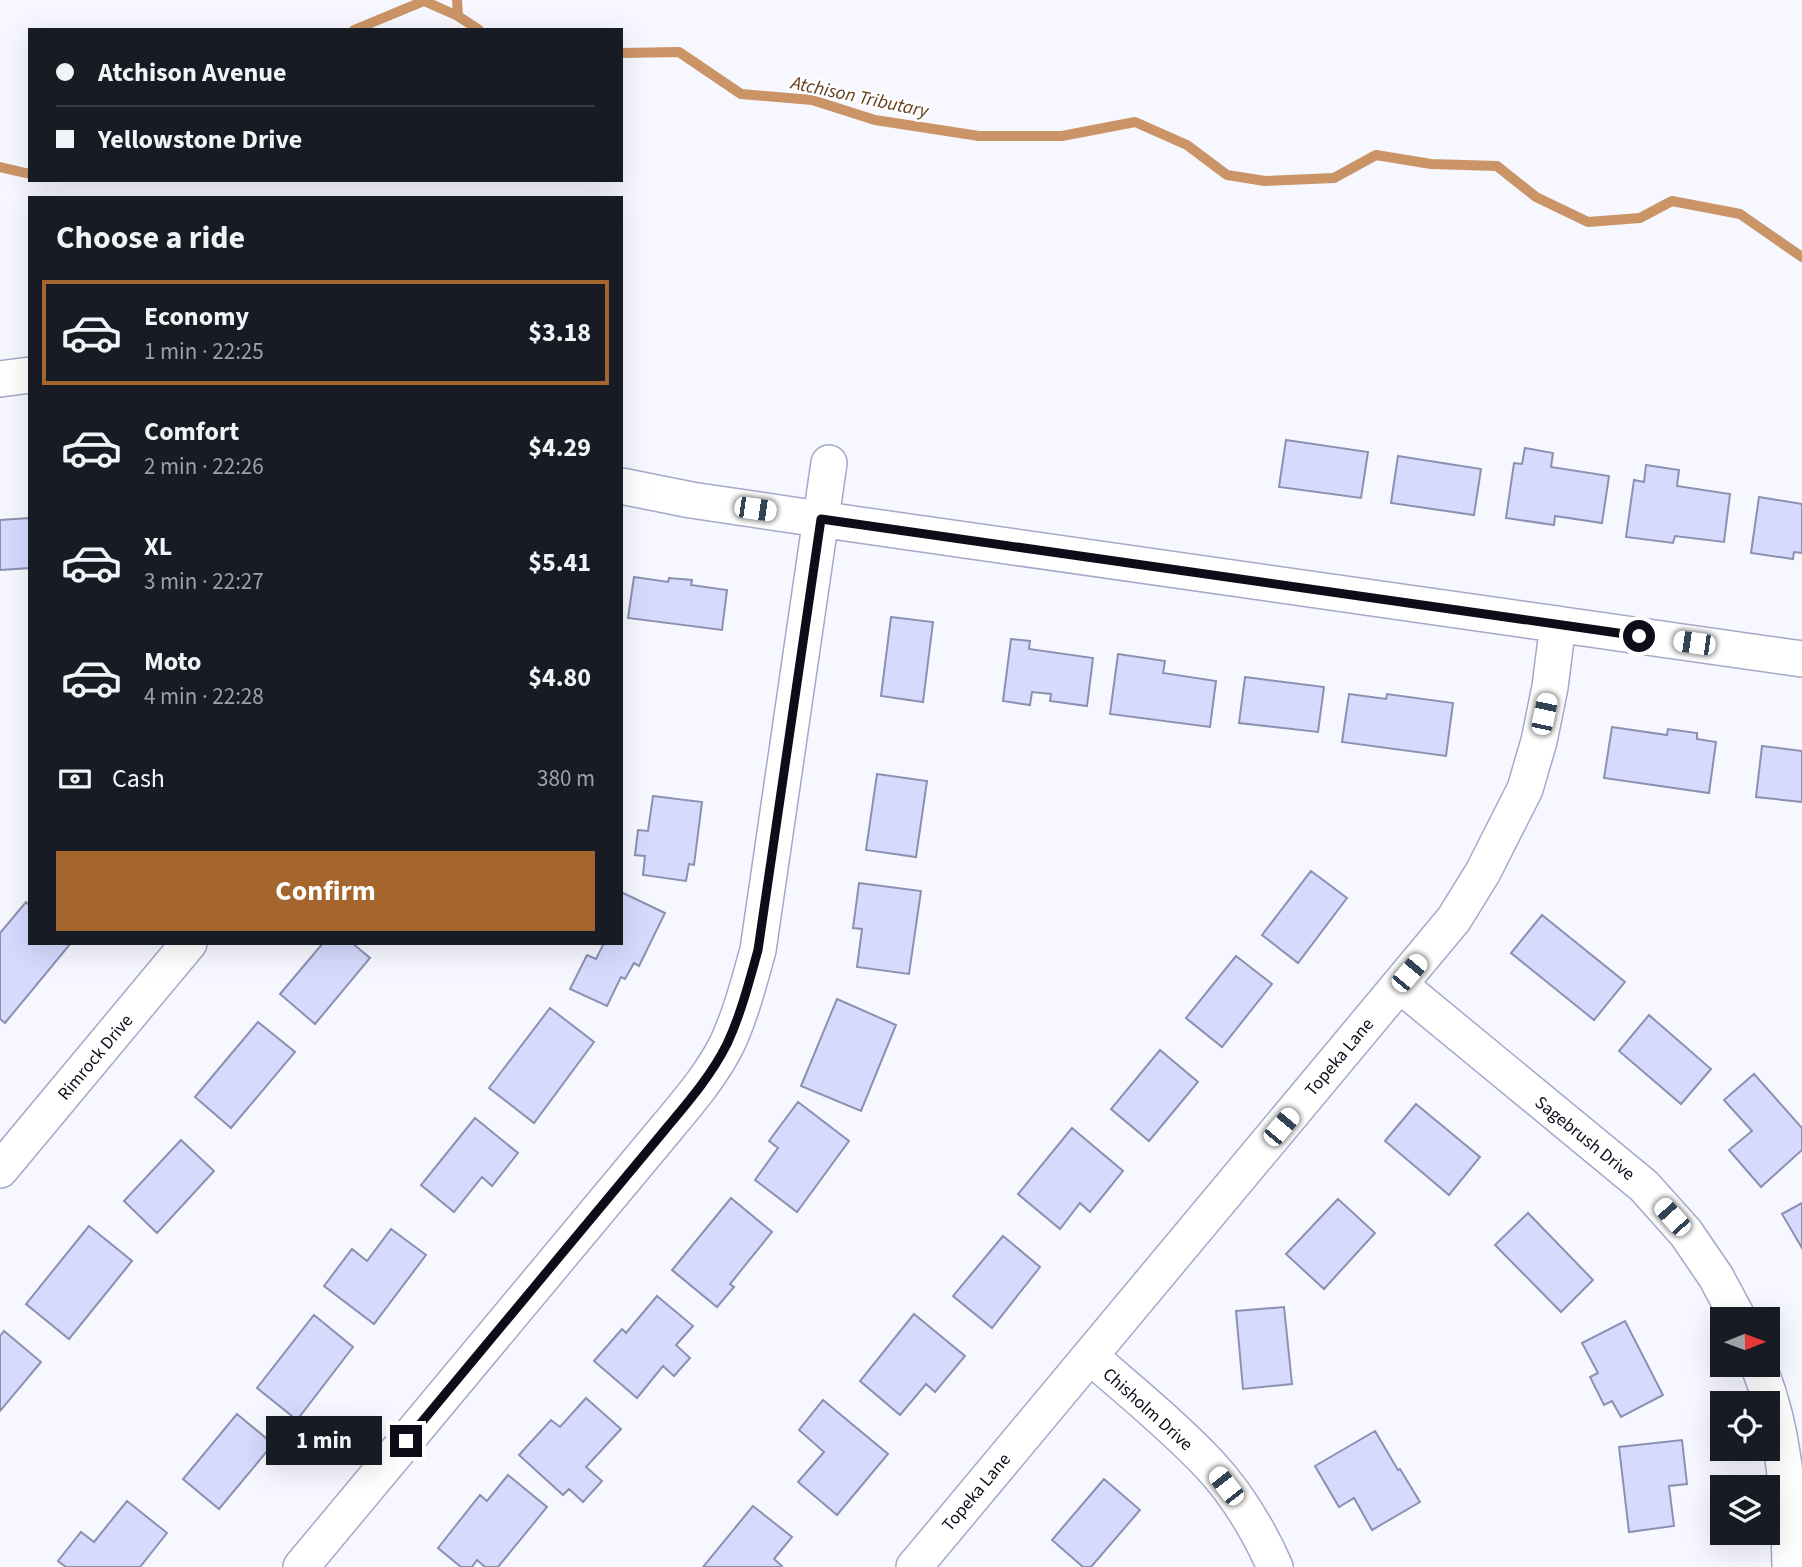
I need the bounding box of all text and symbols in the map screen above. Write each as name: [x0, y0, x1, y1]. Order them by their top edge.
text: Atchison Avenue: [98, 54, 287, 91]
water label: Atchison Tributary: [788, 70, 932, 126]
text: Yellowstone Drive: [98, 121, 302, 158]
text: Choose a ride: [56, 215, 245, 261]
text: Economy: [144, 298, 249, 335]
icon: car: [60, 301, 123, 364]
text: $3.18: [528, 314, 591, 351]
text: 1 min · 22:25: [144, 335, 264, 368]
text: Comfort: [144, 413, 239, 450]
icon: car: [60, 416, 123, 479]
text: $4.29: [528, 429, 591, 466]
text: 2 min · 22:26: [144, 450, 264, 483]
car: [733, 496, 778, 522]
text: XL: [144, 528, 172, 565]
icon: car: [60, 531, 123, 594]
text: $5.41: [528, 544, 591, 581]
text: 3 min · 22:27: [144, 565, 264, 598]
route start: [1623, 620, 1655, 652]
car: [1672, 630, 1717, 656]
text: Moto: [144, 643, 201, 680]
icon: car: [60, 646, 123, 709]
text: $4.80: [528, 659, 591, 696]
text: 4 min · 22:28: [144, 680, 264, 713]
car: [1530, 691, 1559, 737]
icon: cash: [56, 760, 94, 798]
text: Cash: [112, 760, 165, 797]
text: 380 m: [537, 762, 595, 795]
button: Confirm: [56, 851, 595, 931]
car: [1388, 950, 1431, 996]
street label: Rimrock Drive: [52, 1009, 139, 1106]
street label: Topeka Lane: [1299, 1013, 1380, 1102]
street label: Sagebrush Drive: [1529, 1090, 1640, 1187]
car: [1260, 1104, 1303, 1150]
car: [1651, 1194, 1694, 1240]
north arrow: [1710, 1307, 1780, 1377]
map controls: [1710, 1307, 1780, 1545]
street label: Chisholm Drive: [1097, 1362, 1198, 1457]
button: locate: [1710, 1391, 1780, 1461]
callout: 1 min: [266, 1416, 382, 1466]
text: 1 min: [296, 1424, 352, 1457]
route end: [390, 1425, 422, 1457]
street label: Topeka Lane: [936, 1448, 1017, 1537]
car: [1205, 1463, 1248, 1509]
button: layers: [1710, 1475, 1780, 1545]

